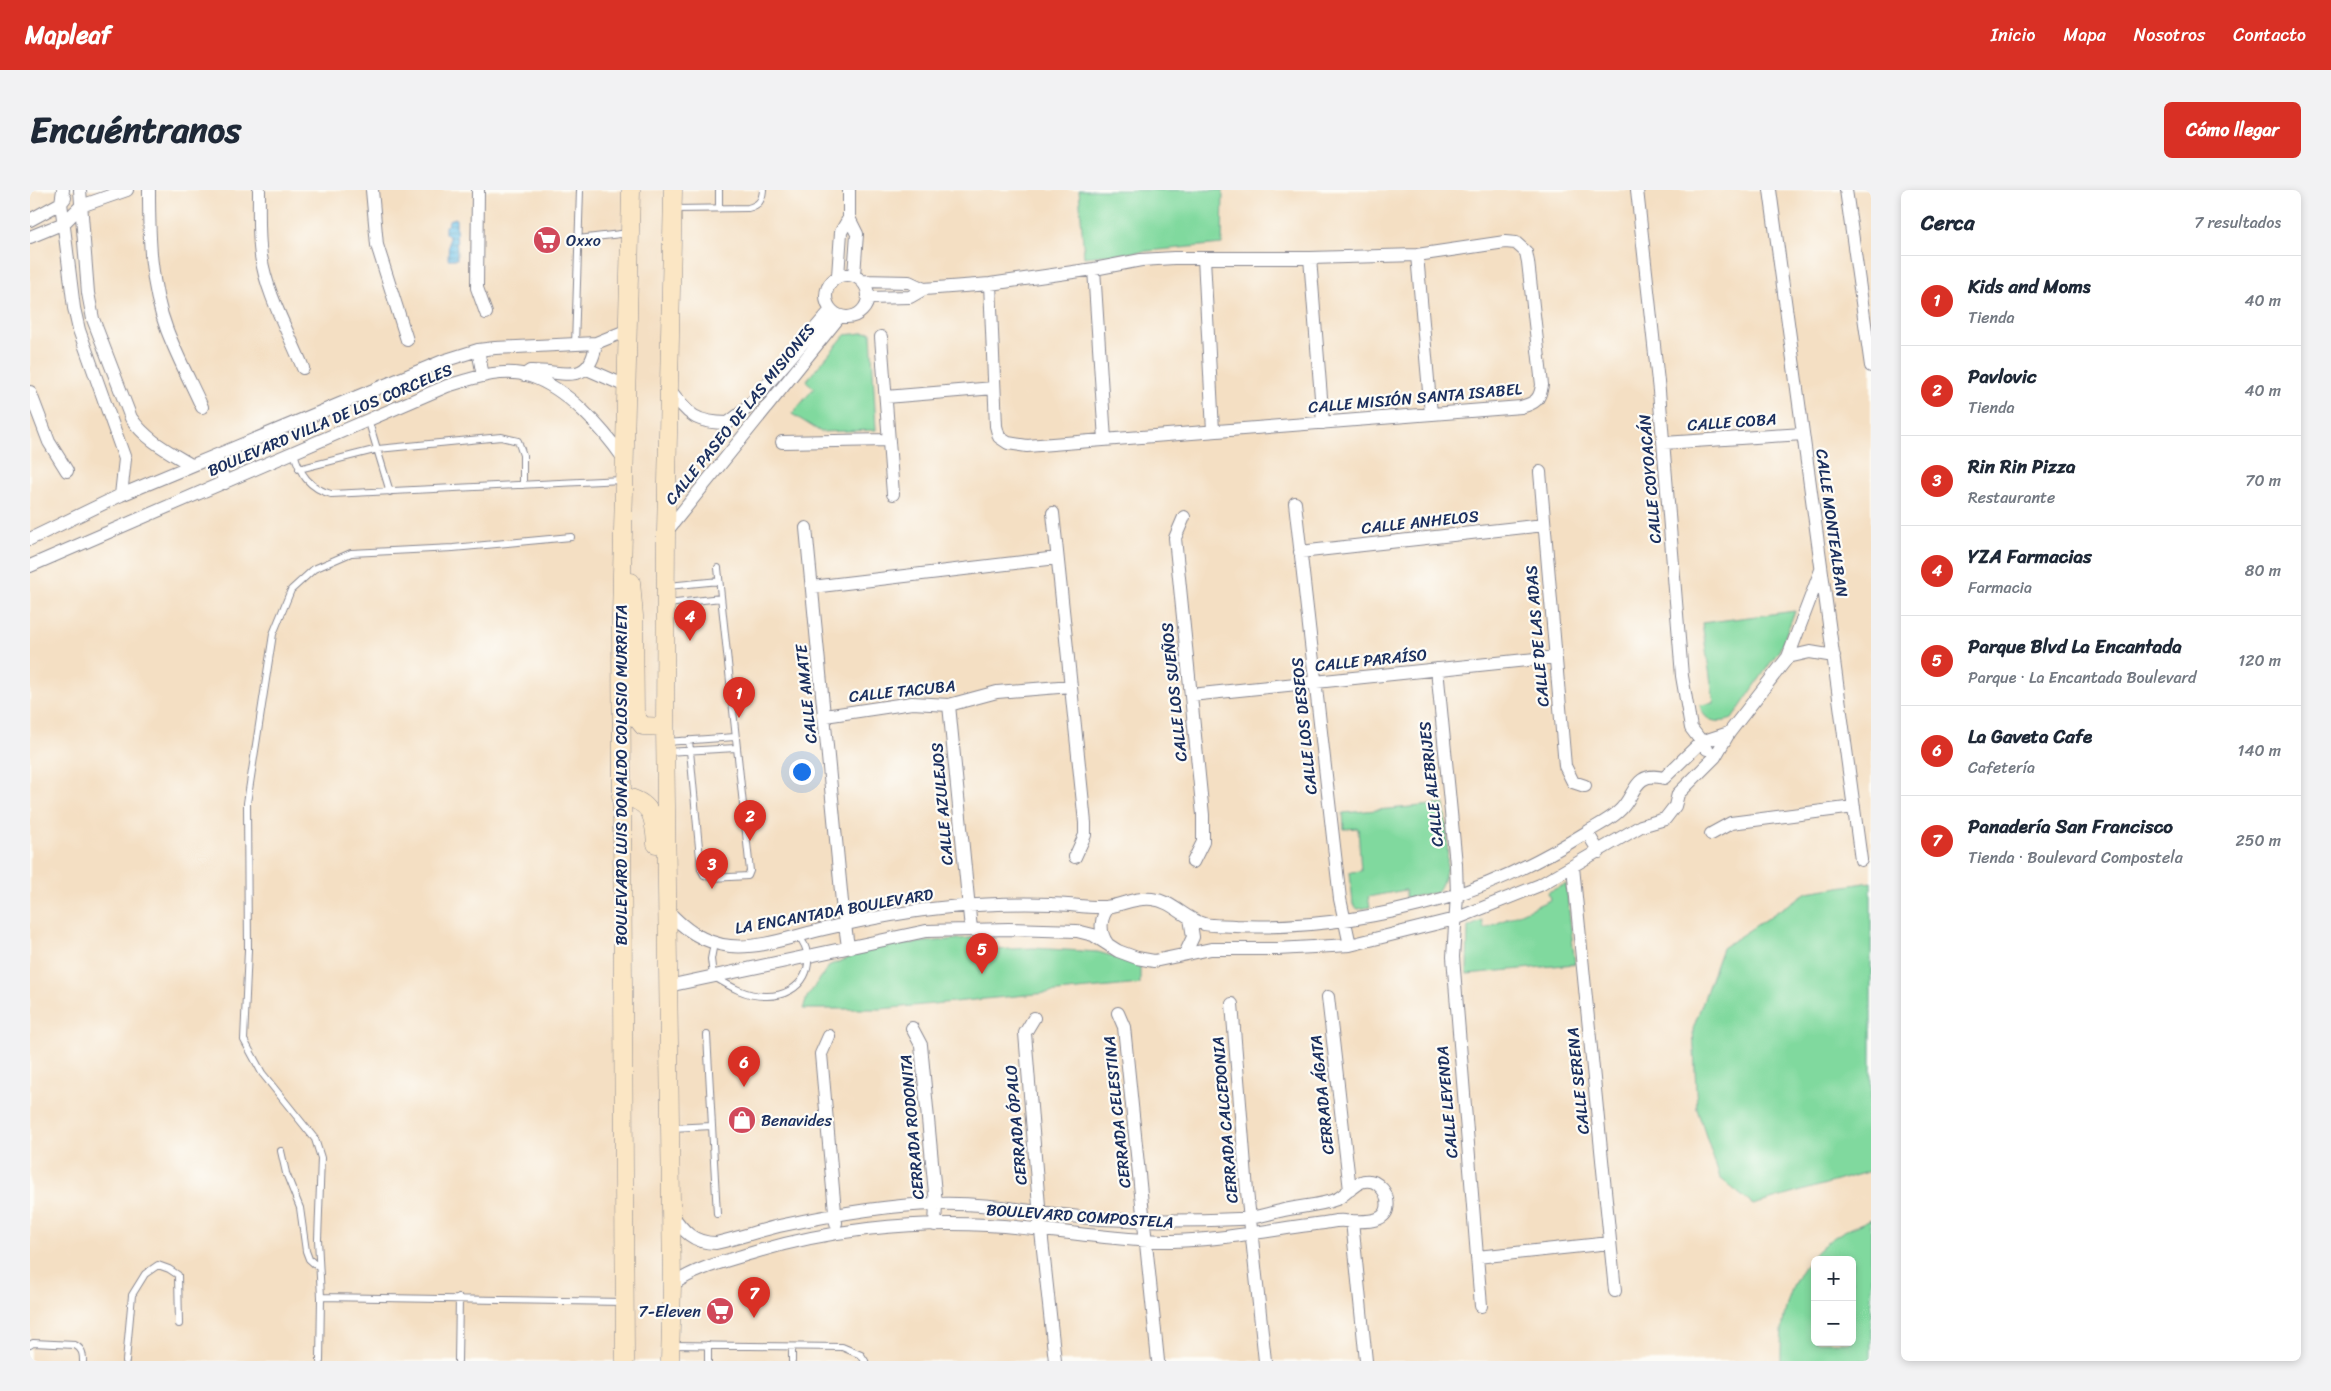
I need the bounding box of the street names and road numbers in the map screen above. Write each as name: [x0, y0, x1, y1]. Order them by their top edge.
street label: CALLE PASEO DE LAS MISIONES: [657, 316, 823, 511]
street label: BOULEVARD VILLA DE LOS CORCELES: [203, 355, 457, 485]
street label: CALLE MISIÓN SANTA ISABEL: [1307, 374, 1523, 422]
street label: CALLE COBA: [1686, 404, 1778, 440]
street label: CALLE COYOACÁN: [1630, 413, 1670, 545]
street label: CALLE MONTEALBAN: [1807, 447, 1857, 599]
street label: CALLE ANHELOS: [1360, 501, 1480, 543]
street label: CALLE DE LAS ADAS: [1516, 564, 1558, 708]
street label: BOULEVARD LUIS DONALDO COLOSIO MURRIETA: [607, 605, 636, 945]
street label: CALLE LOS SUEÑOS: [1152, 621, 1196, 763]
street label: CALLE PARAÍSO: [1314, 640, 1428, 680]
street label: CALLE AMATE: [786, 642, 826, 745]
street label: CALLE LOS DESEOS: [1282, 656, 1326, 796]
street label: CALLE TACUBA: [847, 671, 957, 711]
street label: CALLE ALEBRIJES: [1410, 720, 1452, 848]
street label: CALLE AZULEJOS: [922, 741, 962, 867]
street label: LA ENCANTADA BOULEVARD: [733, 879, 936, 943]
street label: CALLE SERENA: [1558, 1026, 1598, 1136]
street label: CERRADA CELESTINA: [1095, 1034, 1139, 1190]
street label: CERRADA ÁGATA: [1301, 1034, 1343, 1156]
street label: CERRADA CALCEDONIA: [1203, 1035, 1247, 1205]
street label: CALLE LEYENDA: [1428, 1045, 1466, 1159]
street label: CERRADA RODONITA: [891, 1053, 933, 1201]
street label: CERRADA ÓPALO: [996, 1064, 1036, 1186]
street label: BOULEVARD COMPOSTELA: [985, 1195, 1175, 1237]

